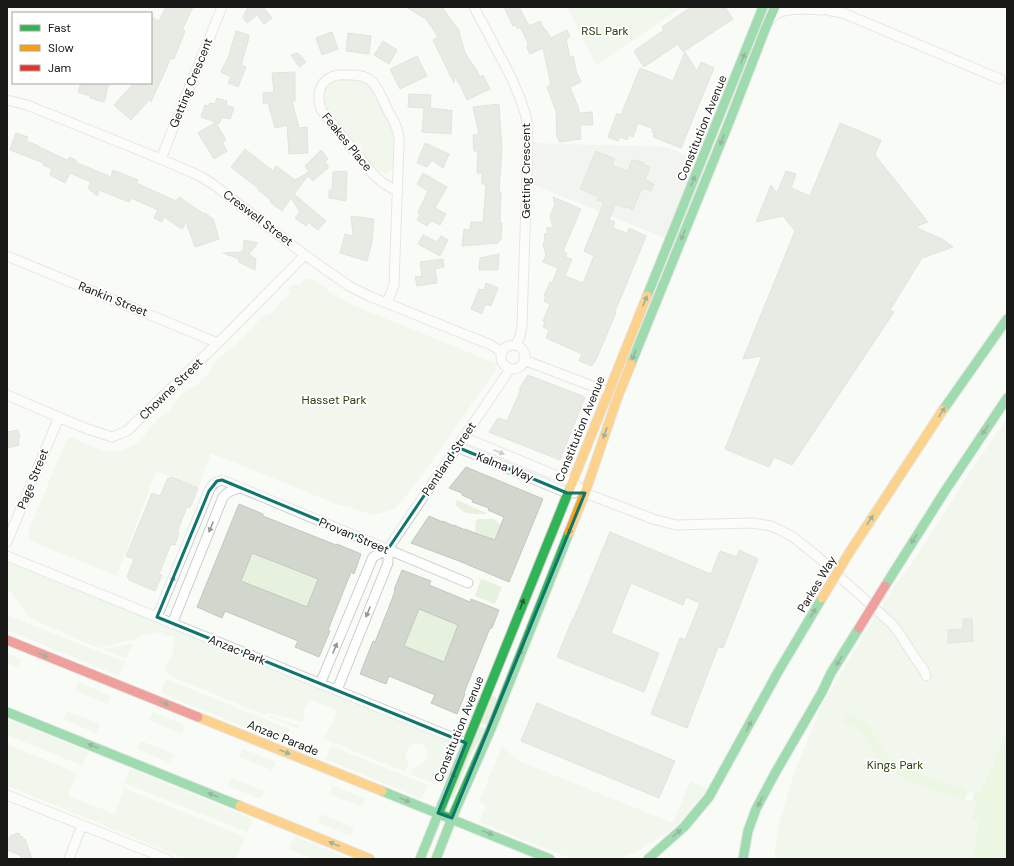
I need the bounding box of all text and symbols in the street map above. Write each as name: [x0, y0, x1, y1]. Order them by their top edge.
legend: [12, 12, 152, 84]
text: Fast: [48, 20, 71, 36]
park label: RSL Park: [581, 23, 629, 39]
street label: Getting Crescent: [166, 35, 216, 130]
text: Slow: [48, 40, 74, 56]
one-way arrow: [741, 51, 747, 63]
text: Jam: [48, 60, 71, 76]
street label: Constitution Avenue: [673, 72, 731, 183]
street label: Feakes Place: [318, 109, 376, 175]
street label: Getting Crescent: [518, 123, 534, 219]
one-way arrow: [719, 134, 725, 145]
one-way arrow: [691, 174, 697, 186]
street label: Creswell Street: [220, 186, 296, 250]
one-way arrow: [680, 230, 686, 242]
street label: Rankin Street: [76, 278, 150, 320]
one-way arrow: [642, 295, 648, 307]
one-way arrow: [631, 350, 637, 362]
street label: Chowne Street: [136, 354, 206, 423]
street label: Constitution Avenue: [551, 373, 609, 484]
park label: Hasset Park: [302, 392, 366, 408]
one-way arrow: [938, 407, 946, 417]
street label: Pentland Street: [418, 419, 480, 499]
one-way arrow: [981, 425, 989, 435]
one-way arrow: [602, 427, 608, 439]
street label: Page Street: [14, 446, 52, 512]
street label: Kalma Way: [474, 448, 536, 486]
one-way arrow: [494, 450, 506, 456]
street label: Provan Street: [317, 514, 392, 558]
one-way arrow: [866, 515, 874, 526]
one-way arrow: [207, 521, 213, 533]
one-way arrow: [568, 523, 574, 534]
one-way arrow: [910, 533, 917, 544]
street label: Parkes Way: [794, 552, 840, 615]
one-way arrow: [169, 576, 175, 587]
one-way arrow: [520, 598, 526, 610]
one-way arrow: [365, 607, 371, 619]
one-way arrow: [810, 607, 817, 619]
street label: Anzac Park: [206, 631, 268, 669]
one-way arrow: [333, 641, 339, 653]
one-way arrow: [519, 644, 525, 656]
one-way arrow: [38, 652, 50, 658]
one-way arrow: [835, 655, 842, 667]
street label: Constitution Avenue: [430, 673, 488, 784]
one-way arrow: [158, 701, 170, 707]
street label: Anzac Parade: [245, 716, 321, 760]
one-way arrow: [745, 720, 752, 732]
one-way arrow: [86, 743, 98, 749]
one-way arrow: [279, 749, 291, 755]
park label: Kings Park: [867, 757, 923, 773]
one-way arrow: [450, 770, 456, 782]
one-way arrow: [207, 792, 219, 798]
one-way arrow: [757, 796, 763, 808]
one-way arrow: [400, 797, 411, 803]
one-way arrow: [672, 829, 682, 838]
one-way arrow: [483, 830, 494, 836]
one-way arrow: [327, 841, 339, 847]

